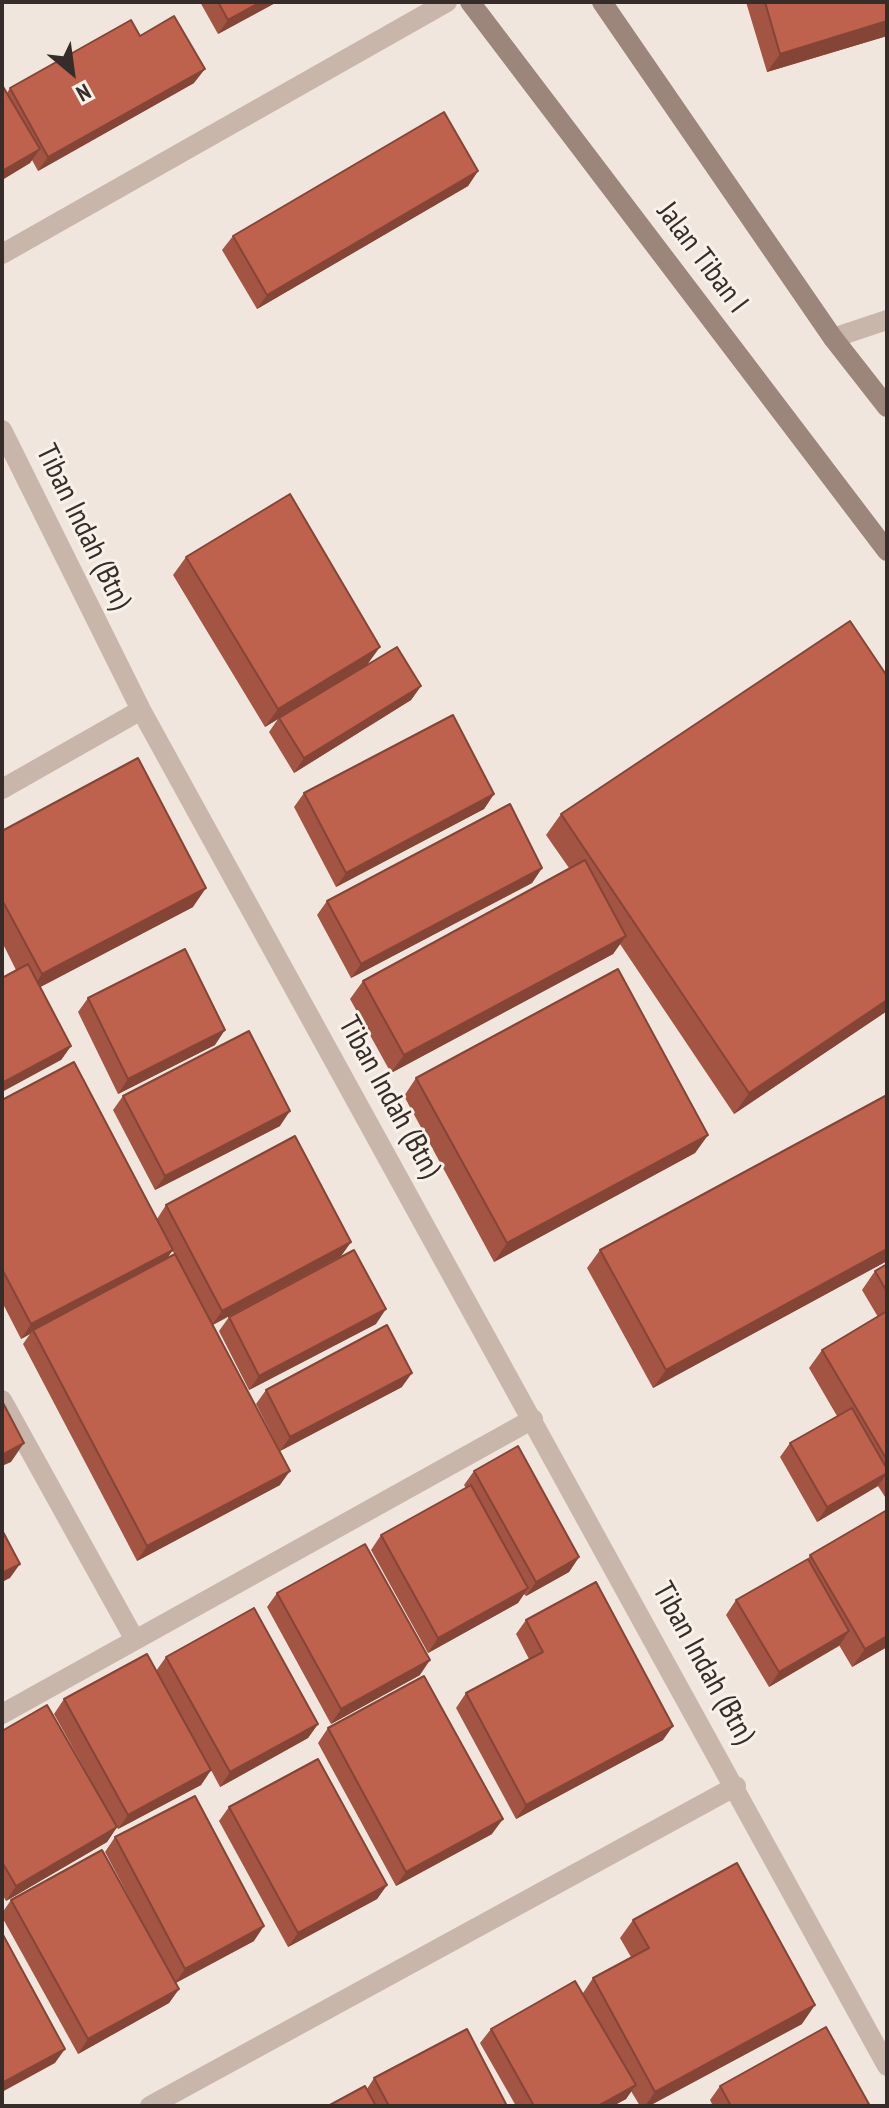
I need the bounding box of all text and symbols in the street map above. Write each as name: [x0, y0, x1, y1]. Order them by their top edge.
north arrow: [32, 32, 112, 112]
text: N: [72, 78, 96, 108]
street label: Jalan Tiban I: [649, 196, 755, 320]
street label: Tiban Indah (Btn): [28, 439, 138, 615]
street label: Tiban Indah (Btn): [330, 1010, 448, 1184]
street label: Tiban Indah (Btn): [644, 1576, 762, 1750]

